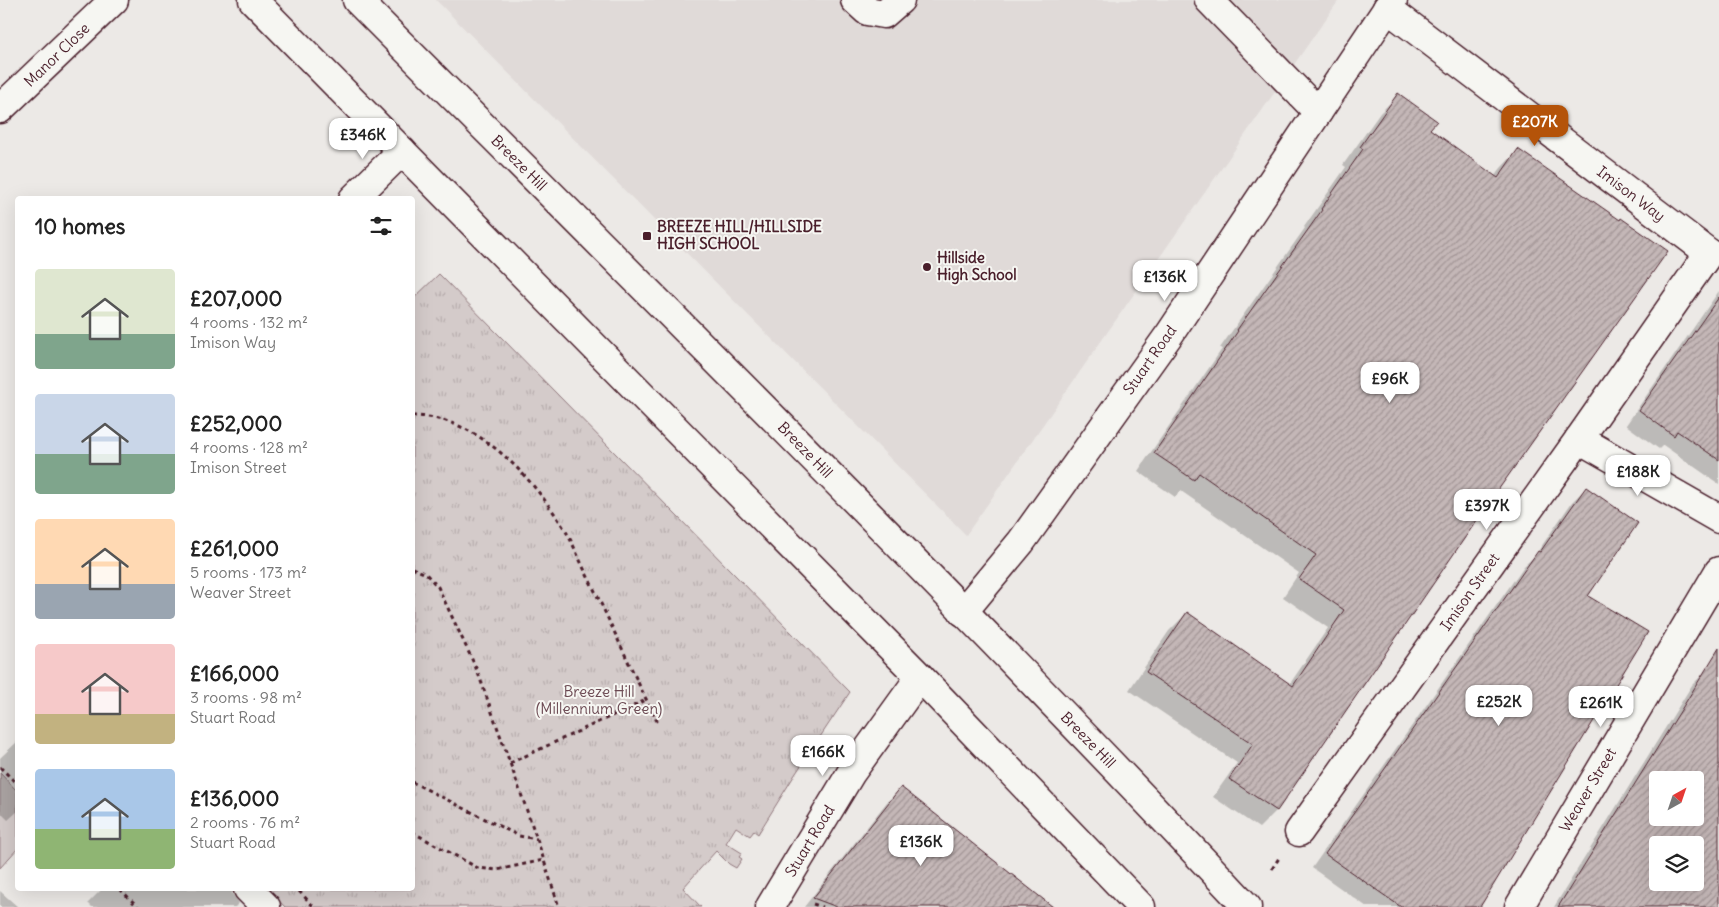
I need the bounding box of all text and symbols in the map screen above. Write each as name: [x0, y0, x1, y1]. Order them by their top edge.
street label: Manor Close: [20, 19, 93, 91]
pin: £207K: [1500, 104, 1570, 147]
text: £207K: [1512, 111, 1558, 131]
pin: £346K: [328, 118, 398, 160]
text: £346K: [340, 124, 386, 144]
street label: Breeze Hill: [488, 131, 551, 194]
street label: Imison Way: [1593, 162, 1669, 225]
icon: filters: [367, 212, 395, 240]
text: 10 homes: [35, 213, 125, 240]
place label: BREEZE HILL/HILLSIDE HIGH SCHOOL: [657, 217, 822, 253]
marker: BREEZE HILL/HILLSIDE HIGH SCHOOL: [641, 230, 653, 242]
place label: Hillside High School: [937, 248, 1017, 285]
pin: £136K: [1130, 260, 1200, 302]
marker: Hillside High School: [921, 261, 933, 273]
text: £136K: [1144, 266, 1186, 286]
text: £207,000: [190, 285, 282, 312]
icon: home: [75, 289, 135, 349]
text: 4 rooms · 132 m²: [190, 312, 308, 332]
street label: Stuart Road: [1119, 321, 1181, 398]
text: Imison Way: [190, 332, 276, 352]
pin: £96K: [1360, 362, 1420, 404]
text: £96K: [1372, 368, 1408, 388]
text: £252,000: [190, 410, 282, 437]
icon: home: [75, 414, 135, 474]
street label: Breeze Hill: [774, 417, 837, 482]
text: 4 rooms · 128 m²: [190, 437, 308, 457]
pin: £188K: [1603, 454, 1673, 497]
text: Imison Street: [190, 457, 287, 477]
text: £188K: [1616, 461, 1660, 481]
pin: £397K: [1452, 488, 1522, 531]
text: £397K: [1465, 495, 1509, 515]
text: £261,000: [190, 535, 279, 562]
icon: home: [75, 539, 135, 599]
street label: Imison Street: [1436, 549, 1503, 634]
text: 5 rooms · 173 m²: [190, 562, 307, 582]
text: Weaver Street: [190, 582, 291, 602]
text: £166,000: [190, 660, 279, 687]
icon: home: [75, 664, 135, 724]
park label: Breeze Hill (Millennium Green): [536, 682, 662, 718]
pin: £252K: [1464, 684, 1534, 727]
pin: £261K: [1566, 686, 1636, 728]
text: 3 rooms · 98 m²: [190, 687, 302, 707]
text: £252K: [1476, 691, 1522, 711]
text: £261K: [1580, 692, 1622, 712]
text: Stuart Road: [190, 707, 276, 727]
street label: Breeze Hill: [1057, 707, 1120, 772]
pin: £166K: [788, 734, 858, 777]
text: £166K: [801, 741, 845, 761]
street label: Weaver Street: [1555, 744, 1620, 835]
north arrow: [1649, 771, 1704, 826]
map controls: [1649, 771, 1704, 891]
text: £136,000: [190, 785, 279, 812]
icon: home: [75, 789, 135, 849]
street label: Stuart Road: [781, 801, 838, 880]
text: 2 rooms · 76 m²: [190, 812, 300, 832]
pin: £136K: [886, 824, 956, 867]
text: £136K: [900, 831, 942, 851]
text: Stuart Road: [190, 832, 276, 852]
button: layers: [1649, 836, 1704, 891]

